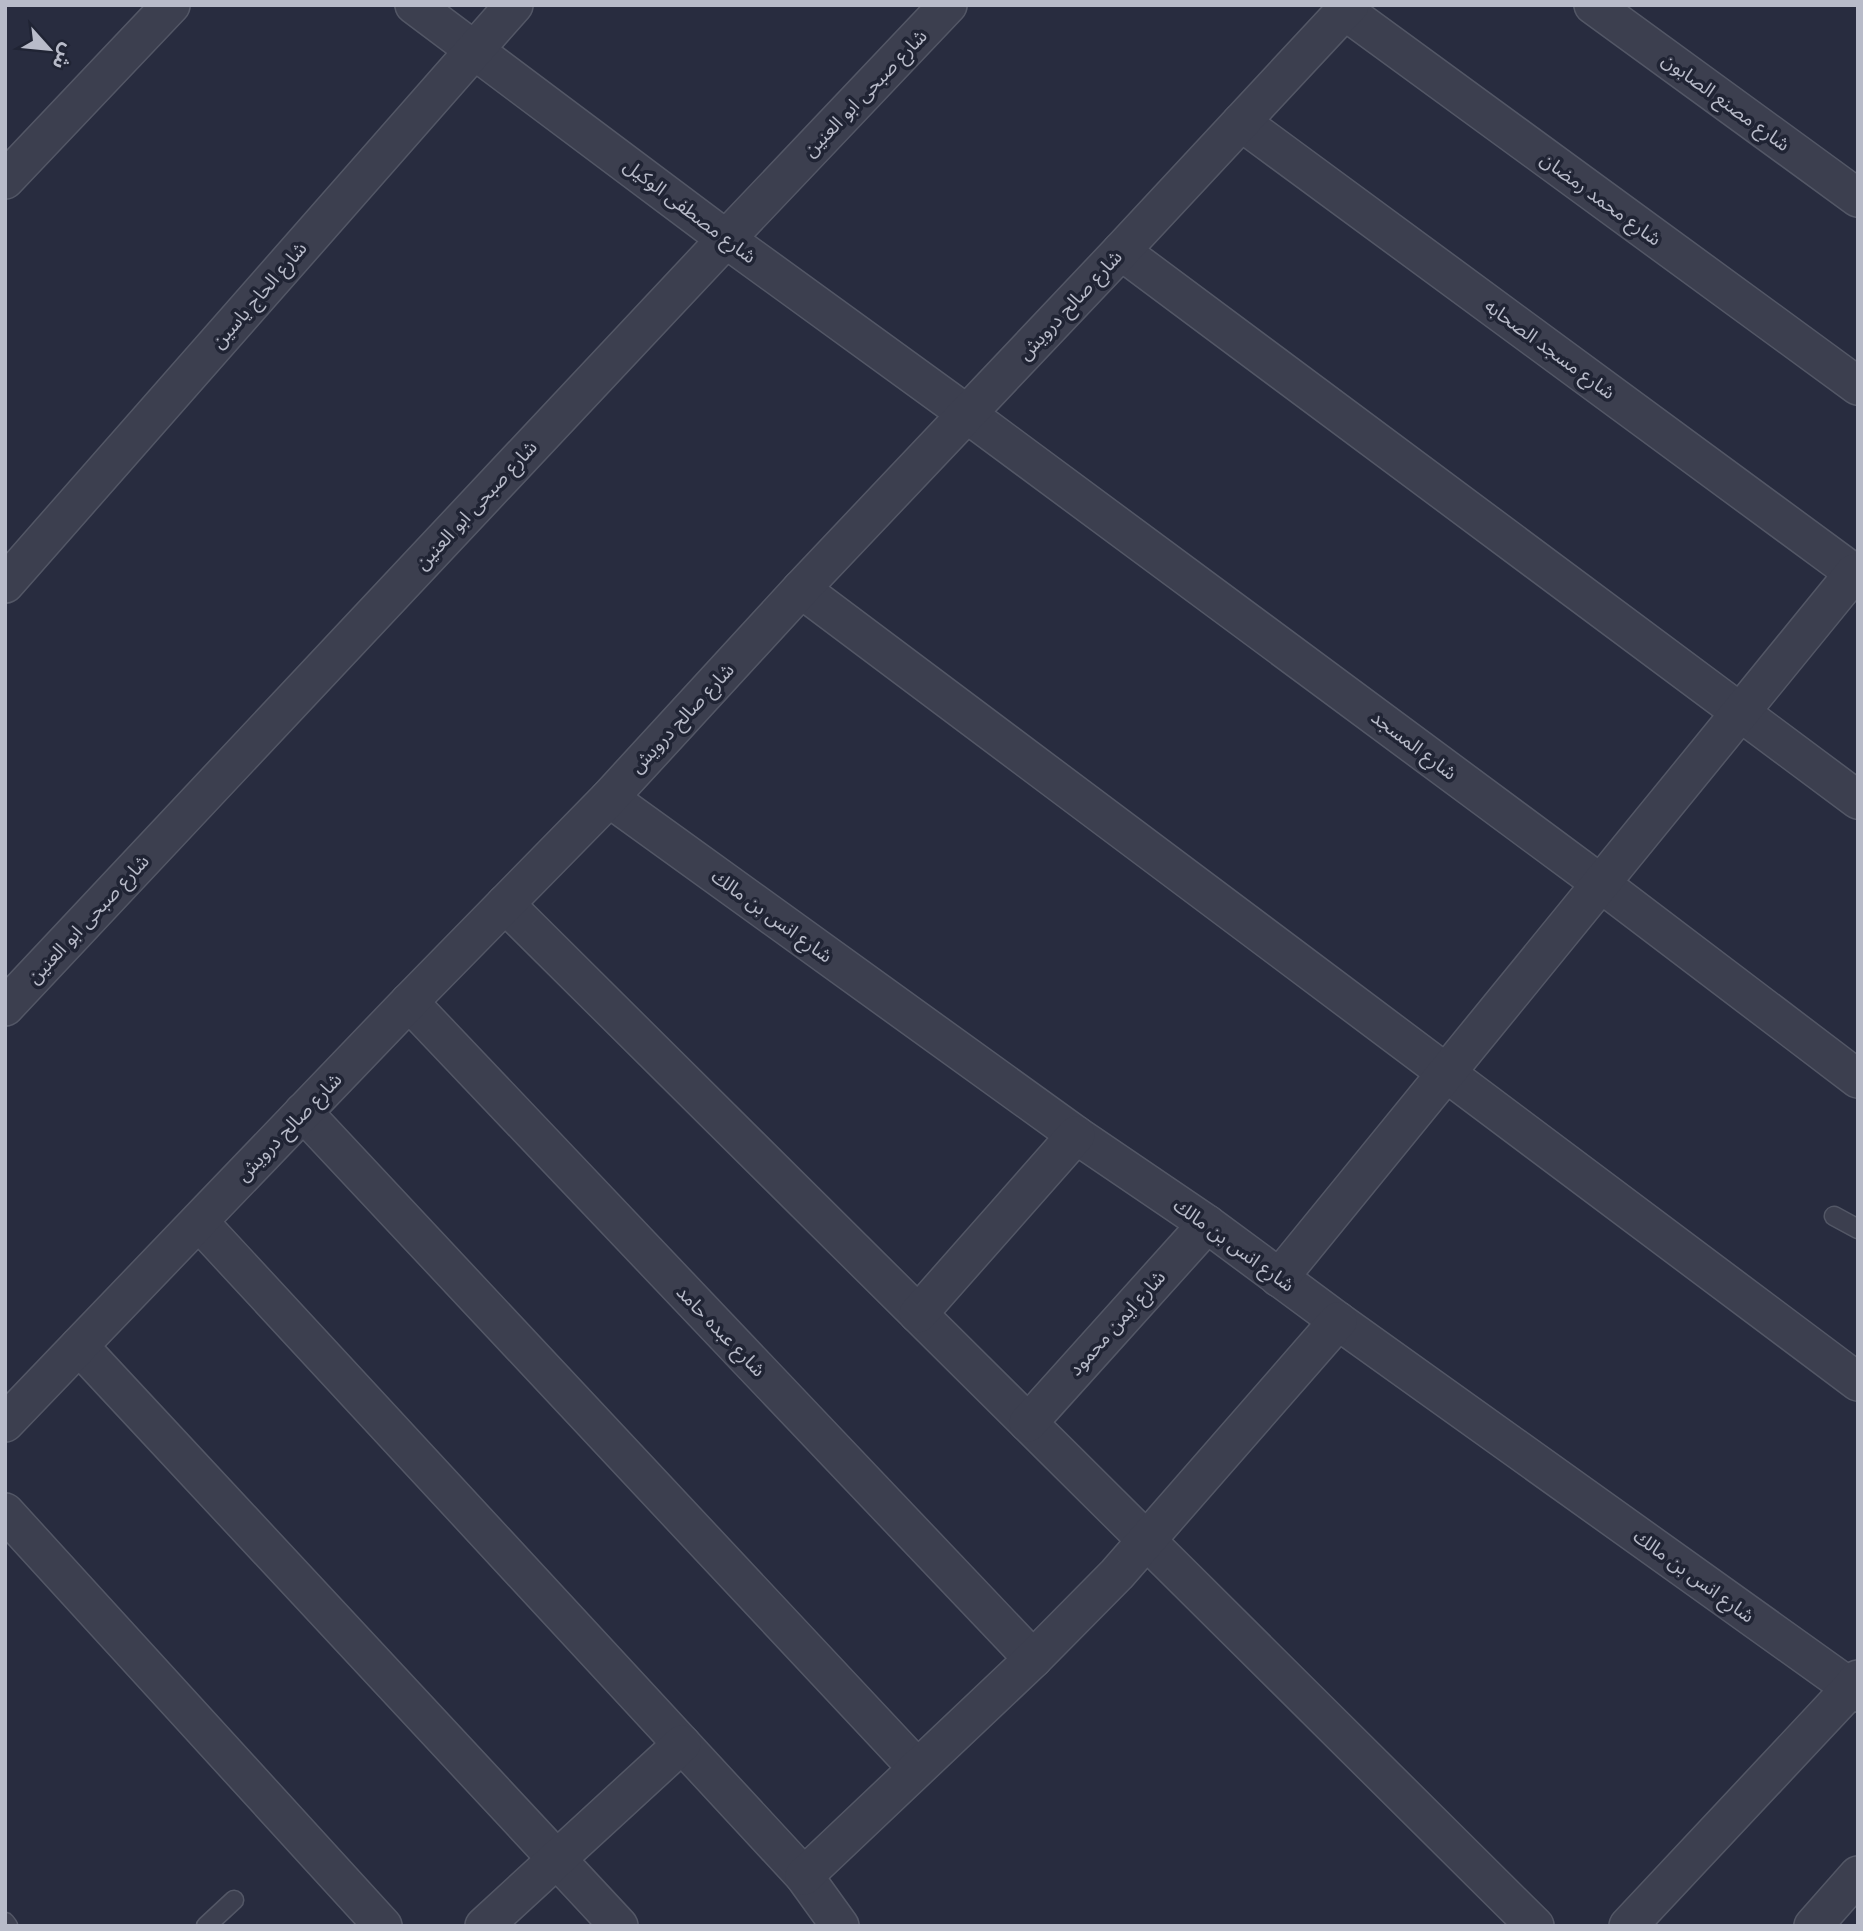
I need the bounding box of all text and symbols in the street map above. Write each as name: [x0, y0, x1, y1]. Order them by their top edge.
north arrow: [14, 14, 84, 84]
street label: شارع صبحى ابو العنين: [799, 25, 933, 163]
text: ش: [48, 40, 79, 73]
street label: شارع مصنع الصابون: [1656, 49, 1794, 158]
street label: شارع محمد رمضان: [1535, 148, 1665, 252]
street label: شارع مصطفى الوكيل: [618, 155, 760, 270]
street label: شارع الحاج ياسين: [207, 238, 313, 354]
street label: شارع صالح درويش: [1014, 246, 1129, 367]
street label: شارع مسجد الصحابه: [1479, 295, 1619, 406]
street label: شارع صبحى ابو العنين: [411, 436, 543, 576]
street label: شارع صالح درويش: [626, 659, 741, 780]
street label: شارع المسجد: [1365, 706, 1461, 786]
street label: شارع صبحى ابو العنين: [23, 850, 155, 990]
street label: شارع انس بن مالك: [706, 865, 836, 969]
street label: شارع صالح درويش: [232, 1069, 349, 1188]
street label: شارع انس بن مالك: [1168, 1194, 1298, 1298]
street label: شارع ايمن محمود: [1064, 1266, 1172, 1382]
street label: شارع عبده حامد: [670, 1281, 770, 1383]
street label: شارع انس بن مالك: [1628, 1525, 1758, 1629]

